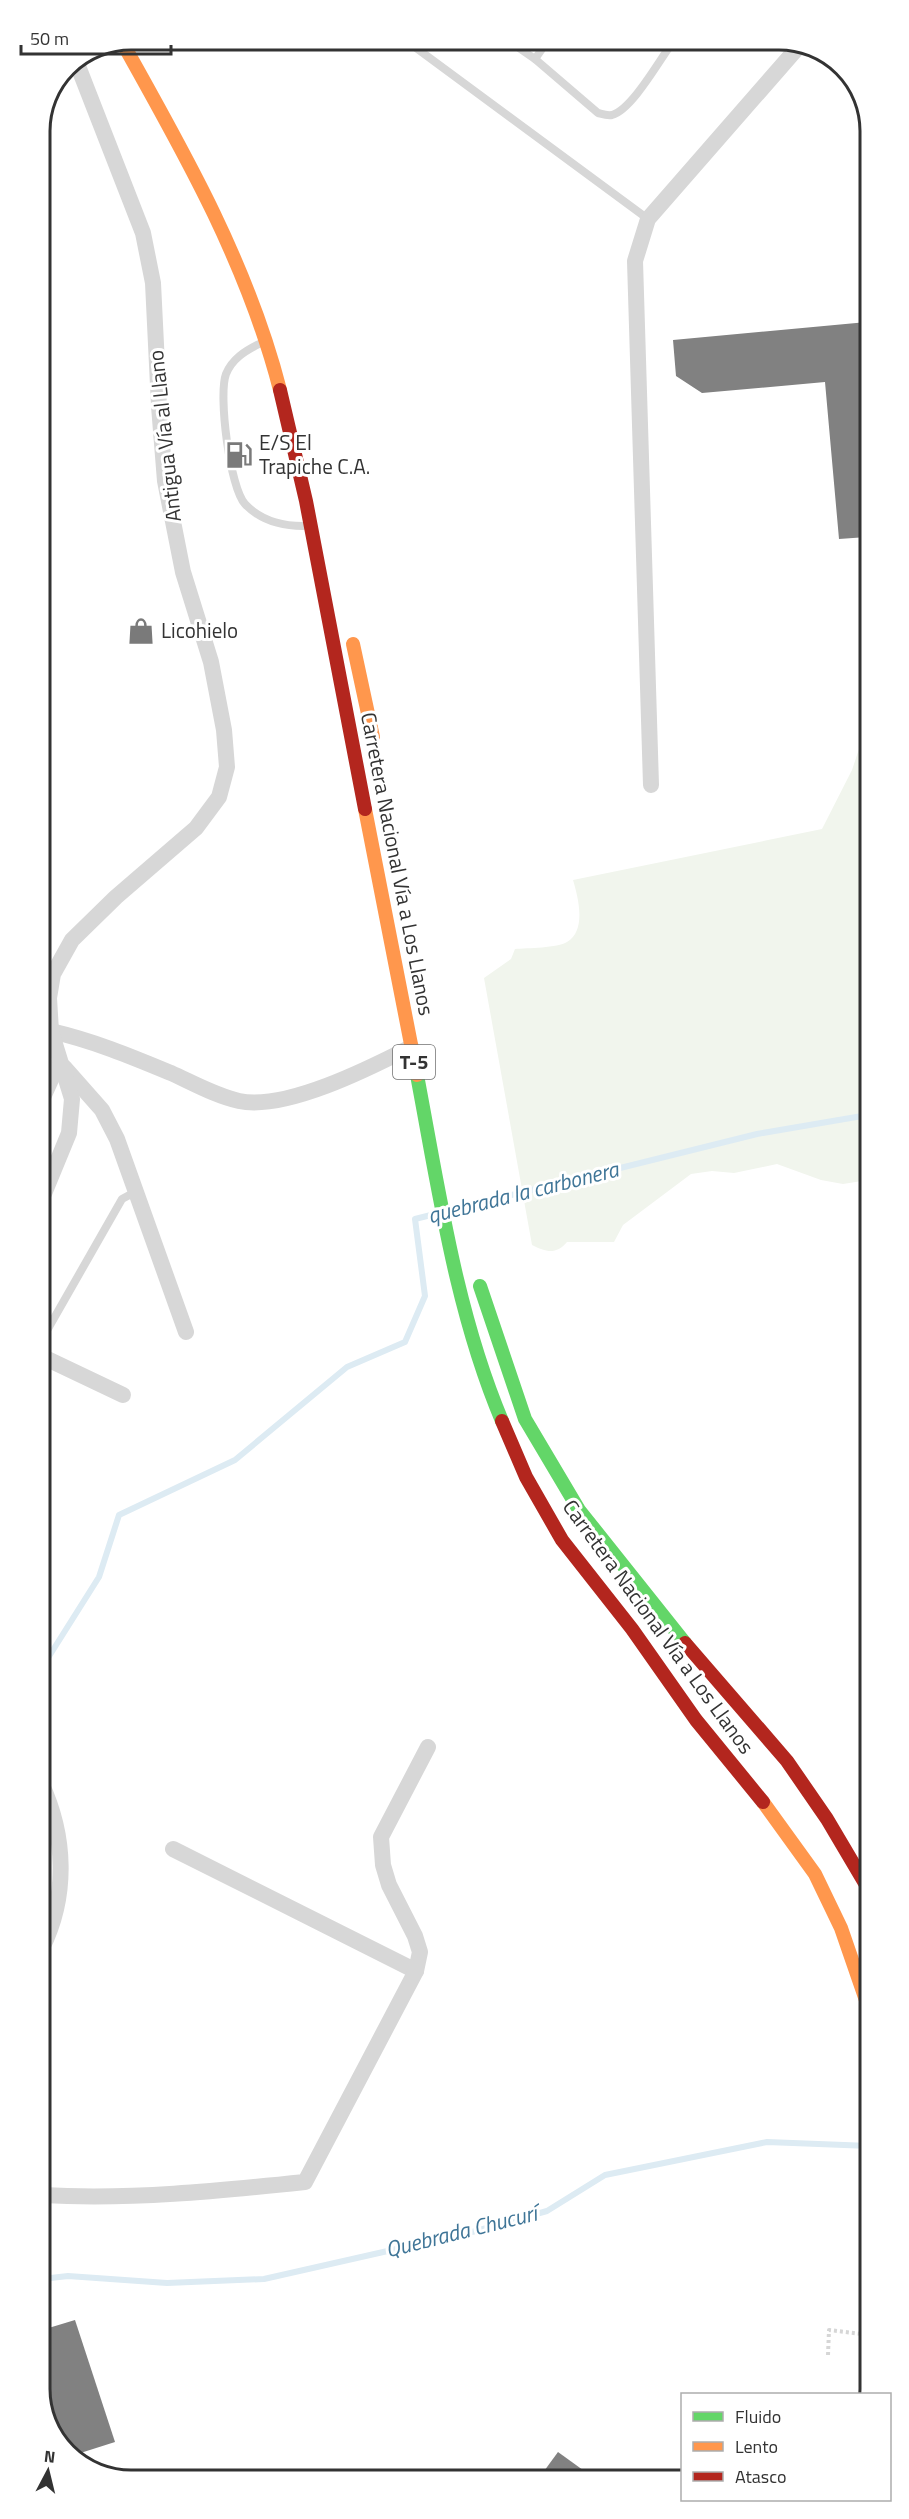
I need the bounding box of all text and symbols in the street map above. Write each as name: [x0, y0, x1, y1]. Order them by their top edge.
scale bar: [21, 18, 171, 56]
text: 50 m: [30, 25, 69, 52]
street label: Antigua Vía al Llano: [139, 349, 189, 524]
place label: E/S El Trapiche C.A.: [259, 426, 370, 482]
fuel station icon: E/S El Trapiche C.A.: [224, 440, 254, 470]
place label: Licohielo: [161, 614, 238, 646]
shop icon: Licohielo: [126, 616, 156, 646]
street label: Carretera Nacional Vía a Los Llanos: [353, 710, 443, 1018]
road number: T-5: [393, 1045, 435, 1079]
water label: quebrada la carbonera: [424, 1151, 624, 1232]
street label: Carretera Nacional Vía a Los Llanos: [555, 1492, 762, 1760]
water label: Quebrada Chucurí: [382, 2194, 546, 2266]
legend: [681, 2393, 891, 2501]
text: Fluido: [735, 2403, 781, 2430]
text: Lento: [735, 2433, 778, 2460]
north arrow: [18, 2441, 78, 2501]
text: N: [43, 2444, 57, 2469]
text: Atasco: [735, 2463, 786, 2490]

